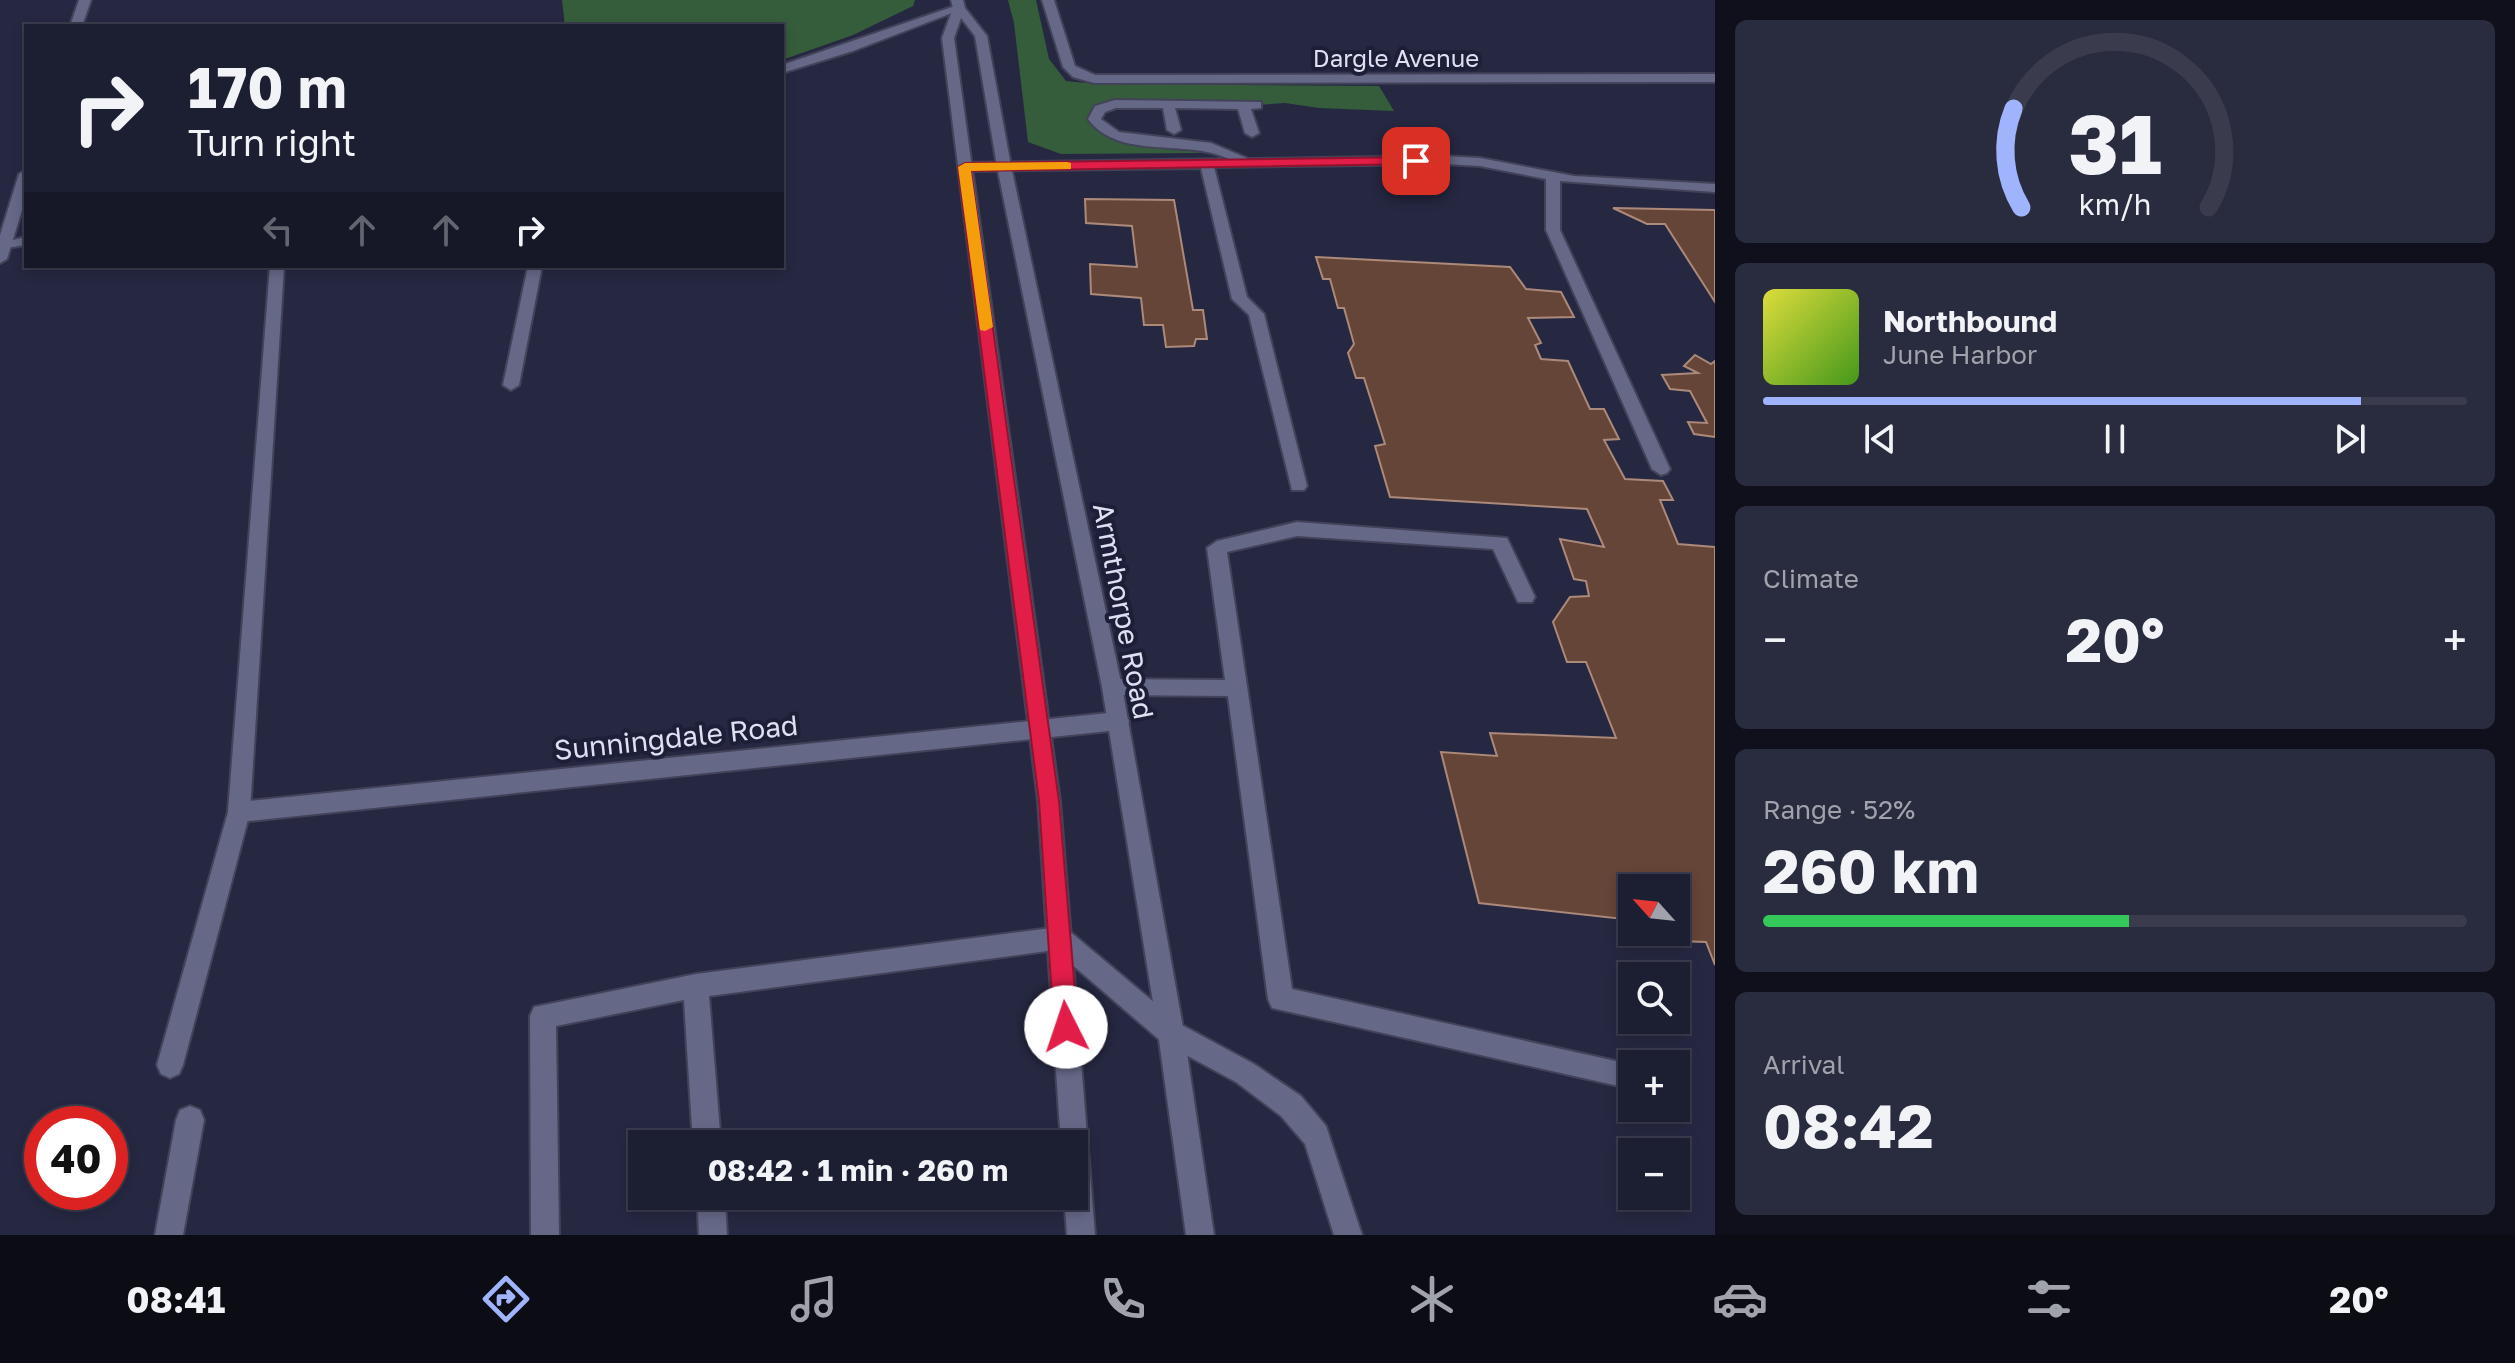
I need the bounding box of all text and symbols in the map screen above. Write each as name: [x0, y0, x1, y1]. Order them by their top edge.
street label: Dargle Avenue: [1313, 43, 1479, 72]
text: 170 m: [188, 53, 347, 120]
icon: right: [56, 56, 160, 160]
text: 31: [2068, 91, 2162, 191]
text: Turn right: [188, 121, 356, 164]
pin: [1382, 127, 1450, 195]
icon: arrive: [1394, 139, 1438, 183]
text: km/h: [2079, 187, 2151, 221]
icon: left: [256, 208, 300, 252]
icon: ahead: [340, 208, 384, 252]
icon: ahead: [424, 208, 468, 252]
icon: right: [508, 208, 552, 252]
text: Northbound: [1883, 303, 2057, 339]
text: June Harbor: [1883, 339, 2037, 370]
icon: previous: [1858, 417, 1902, 461]
icon: pause: [2093, 417, 2137, 461]
icon: next: [2328, 417, 2372, 461]
street label: Armthorpe Road: [1087, 500, 1161, 722]
text: Climate: [1763, 563, 1859, 594]
text: 20°: [2066, 603, 2165, 675]
text: −: [1763, 613, 1787, 666]
text: +: [2443, 613, 2467, 666]
street label: Sunningdale Road: [553, 708, 799, 766]
text: Range · 52%: [1763, 794, 1915, 825]
text: 260 km: [1763, 834, 1979, 906]
north arrow: [1618, 874, 1690, 946]
map controls: [1618, 874, 1690, 1210]
button: search: [1618, 962, 1690, 1034]
position arrow: [1024, 985, 1108, 1069]
text: Arrival: [1763, 1049, 1844, 1080]
button: +: [1618, 1050, 1690, 1122]
text: 08:42: [1763, 1089, 1934, 1161]
speed limit sign: 40: [24, 1106, 128, 1210]
button: −: [1618, 1138, 1690, 1210]
text: 08:42 · 1 min · 260 m: [708, 1152, 1008, 1188]
icon: directions: [478, 1271, 534, 1327]
icon: music: [786, 1271, 842, 1327]
icon: phone: [1095, 1271, 1151, 1327]
icon: climate: [1404, 1271, 1460, 1327]
icon: car: [1712, 1271, 1768, 1327]
icon: filters: [2021, 1271, 2077, 1327]
text: 08:41: [126, 1278, 225, 1321]
text: 20°: [2329, 1278, 2389, 1321]

